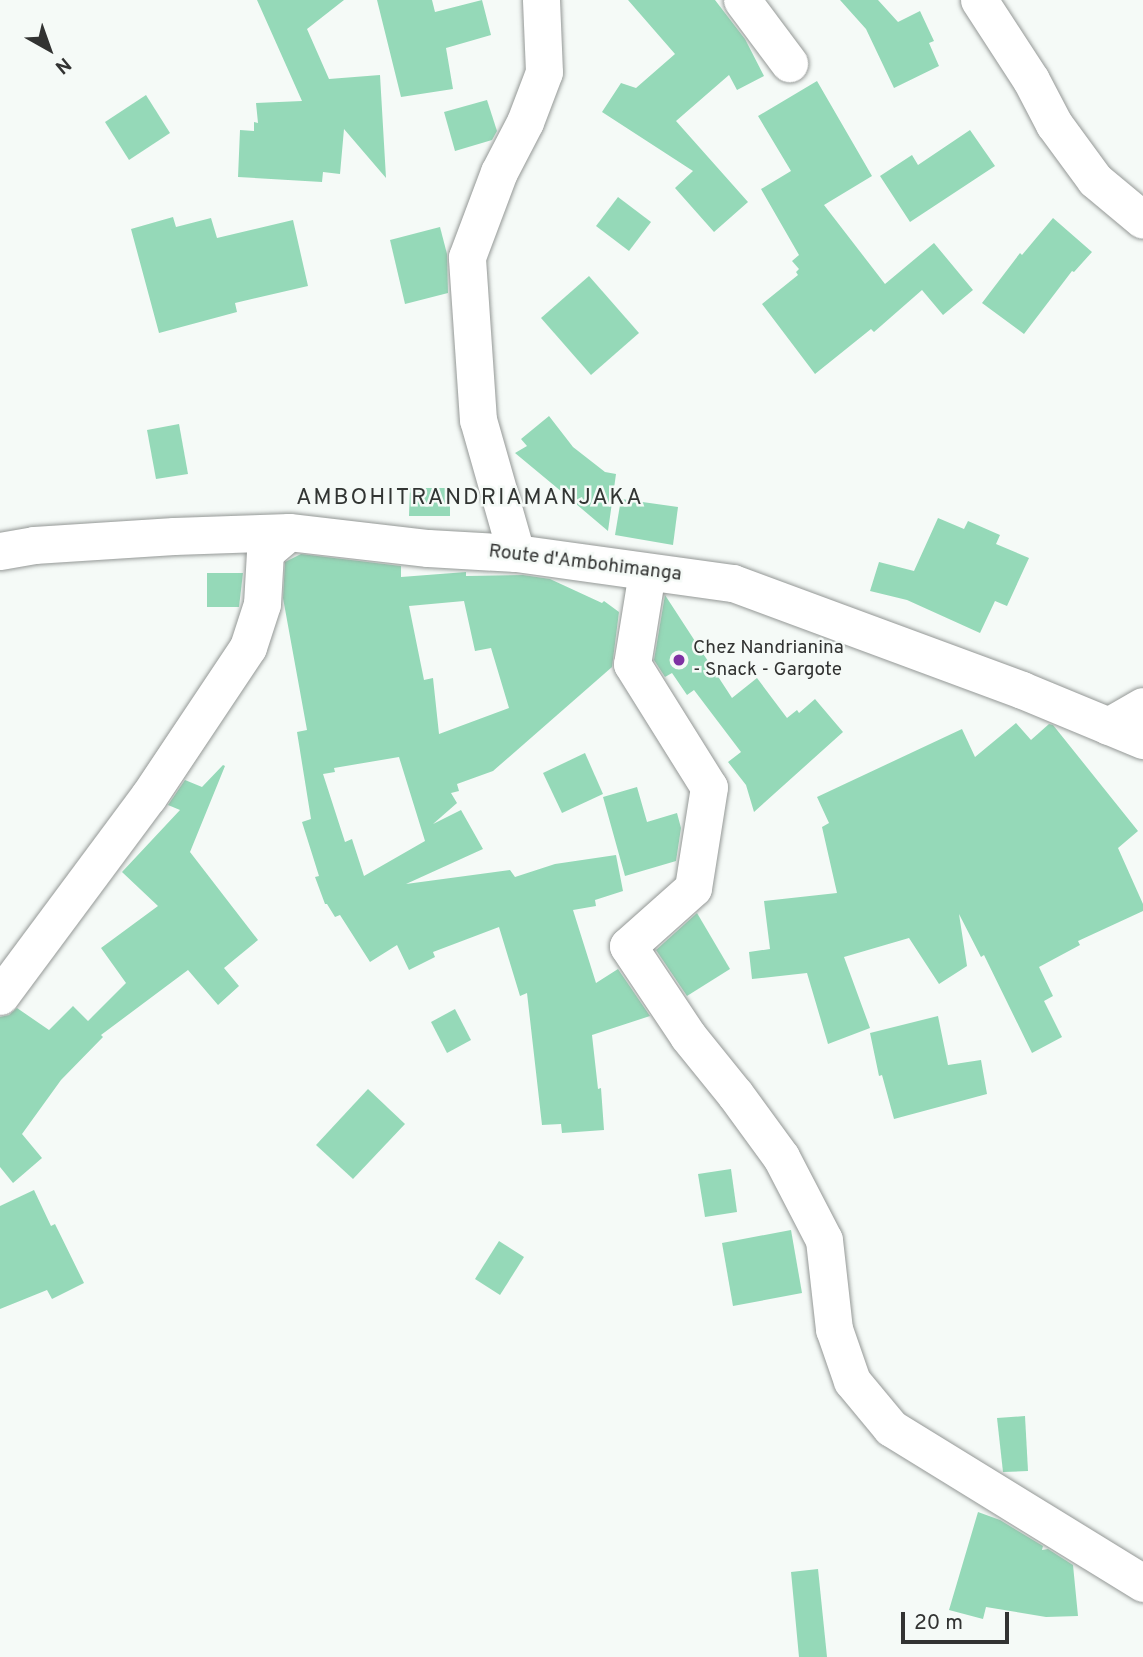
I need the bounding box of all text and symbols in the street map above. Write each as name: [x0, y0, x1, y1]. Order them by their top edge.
north arrow: [14, 14, 84, 84]
text: N: [50, 52, 75, 79]
district label: AMBOHITRANDRIAMANJAKA: [299, 485, 641, 513]
street label: Route d'Ambohimanga: [487, 541, 683, 587]
place label: Chez Nandrianina - Snack - Gargote: [693, 638, 844, 682]
marker: Chez Nandrianina - Snack - Gargote: [671, 652, 687, 668]
scale bar: [905, 1598, 1014, 1642]
text: 20 m: [914, 1610, 963, 1637]

